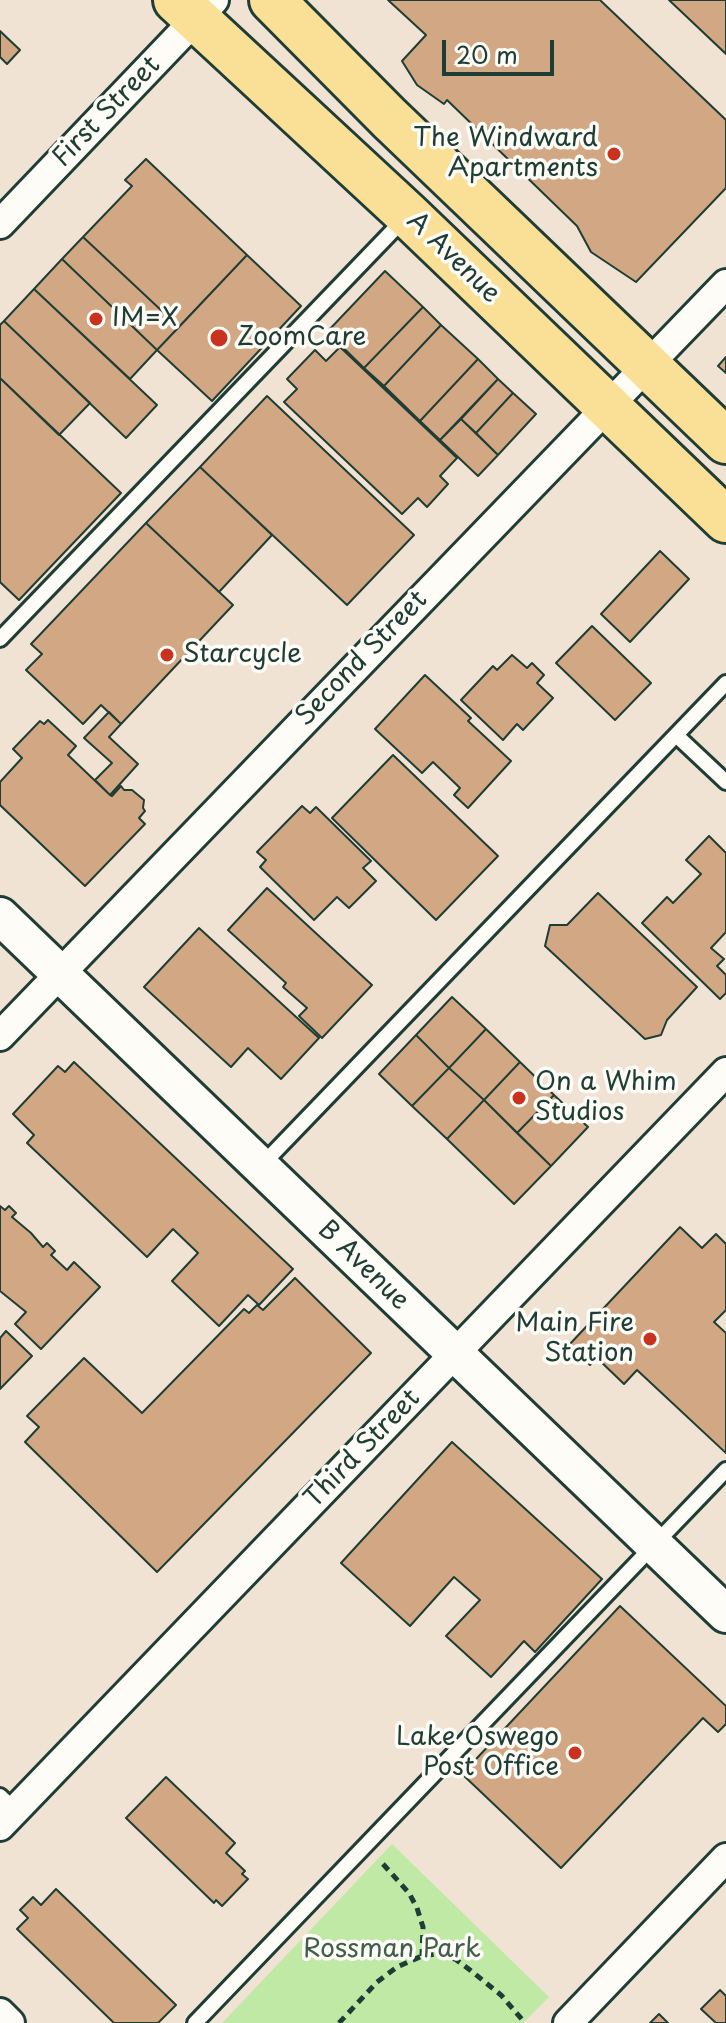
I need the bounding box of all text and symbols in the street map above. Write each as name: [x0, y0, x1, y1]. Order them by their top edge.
scale bar: [446, 24, 558, 74]
text: 20 m: [456, 36, 518, 72]
street label: First Street: [47, 50, 167, 174]
place label: The Windward Apartments: [413, 123, 598, 184]
marker: The Windward Apartments: [605, 145, 623, 163]
street label: A Avenue: [400, 206, 506, 310]
place label: IM=X: [112, 303, 179, 335]
marker: IM=X: [87, 310, 105, 328]
place label: ZoomCare: [237, 322, 366, 354]
marker: ZoomCare: [208, 327, 230, 349]
street label: Second Street: [290, 585, 434, 733]
place label: Starcycle: [183, 639, 302, 671]
marker: Starcycle: [158, 646, 176, 664]
place label: On a Whim Studios: [535, 1067, 677, 1128]
marker: On a Whim Studios: [510, 1089, 528, 1107]
street label: B Avenue: [311, 1215, 415, 1317]
place label: Main Fire Station: [516, 1308, 634, 1370]
marker: Main Fire Station: [641, 1330, 659, 1348]
street label: Third Street: [299, 1383, 427, 1515]
place label: Lake Oswego Post Office: [396, 1722, 559, 1784]
marker: Lake Oswego Post Office: [566, 1744, 584, 1762]
park label: Rossman Park: [303, 1934, 481, 1966]

